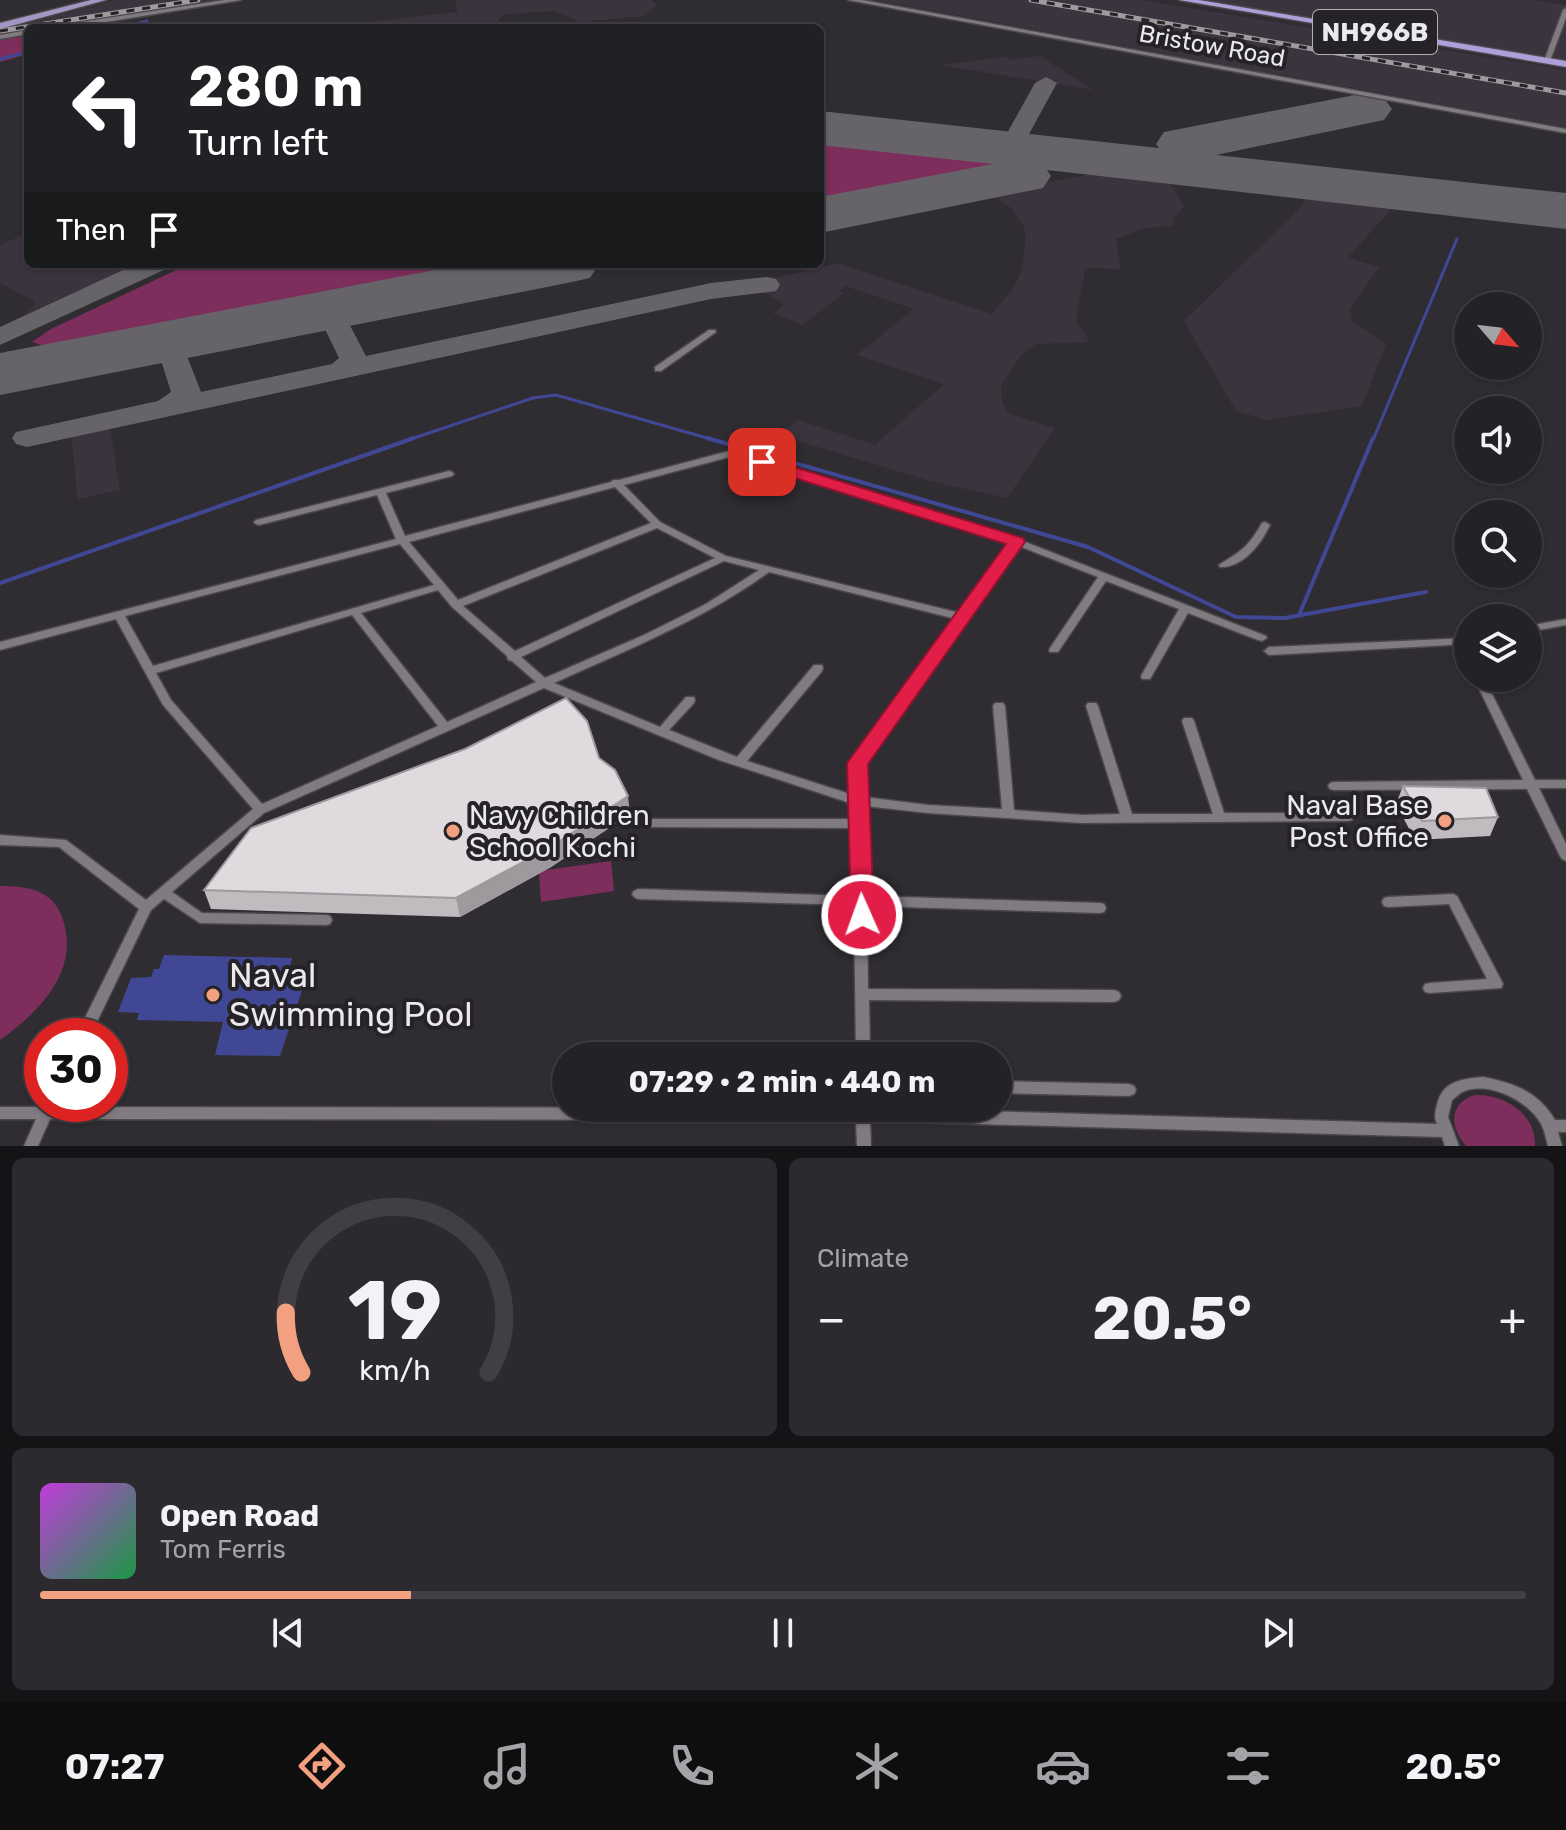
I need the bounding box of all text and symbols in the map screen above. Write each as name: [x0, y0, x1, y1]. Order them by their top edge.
road number: NH966B: [1313, 10, 1437, 54]
street label: Bristow Road: [1137, 19, 1287, 73]
text: 280 m: [188, 54, 364, 120]
icon: left: [56, 56, 160, 160]
text: Turn left: [188, 121, 329, 164]
icon: arrive: [142, 208, 186, 252]
text: Then: [56, 212, 126, 248]
north arrow: [1454, 292, 1542, 380]
map controls: [1454, 292, 1542, 692]
button: sound: [1454, 396, 1542, 484]
pin: [728, 428, 796, 496]
icon: arrive: [740, 440, 784, 484]
button: search: [1454, 500, 1542, 588]
button: layers: [1454, 604, 1542, 692]
place label: Naval Base Post Office: [1286, 789, 1429, 854]
place label: Navy Children School Kochi: [469, 799, 650, 864]
marker: Naval Base Post Office: [1436, 812, 1454, 830]
marker: Navy Children School Kochi: [444, 822, 462, 840]
position arrow: [820, 873, 904, 957]
place label: Naval Swimming Pool: [229, 955, 472, 1035]
marker: Naval Swimming Pool: [204, 986, 222, 1004]
speed limit sign: 30: [24, 1018, 128, 1122]
text: 07:29 · 2 min · 440 m: [629, 1064, 935, 1100]
text: Climate: [817, 1243, 909, 1274]
text: 19: [347, 1261, 442, 1360]
text: 20.5°: [1092, 1283, 1252, 1354]
text: −: [817, 1293, 846, 1345]
text: +: [1499, 1293, 1526, 1345]
text: km/h: [359, 1353, 430, 1387]
text: Open Road: [160, 1498, 319, 1534]
text: Tom Ferris: [160, 1534, 286, 1565]
icon: previous: [266, 1611, 310, 1655]
icon: pause: [761, 1611, 805, 1655]
icon: next: [1256, 1611, 1300, 1655]
icon: directions: [294, 1738, 350, 1794]
icon: music: [479, 1738, 535, 1794]
icon: phone: [664, 1738, 720, 1794]
icon: climate: [849, 1738, 905, 1794]
icon: car: [1035, 1738, 1091, 1794]
icon: filters: [1220, 1738, 1276, 1794]
text: 07:27: [65, 1745, 164, 1788]
text: 20.5°: [1405, 1745, 1501, 1788]

